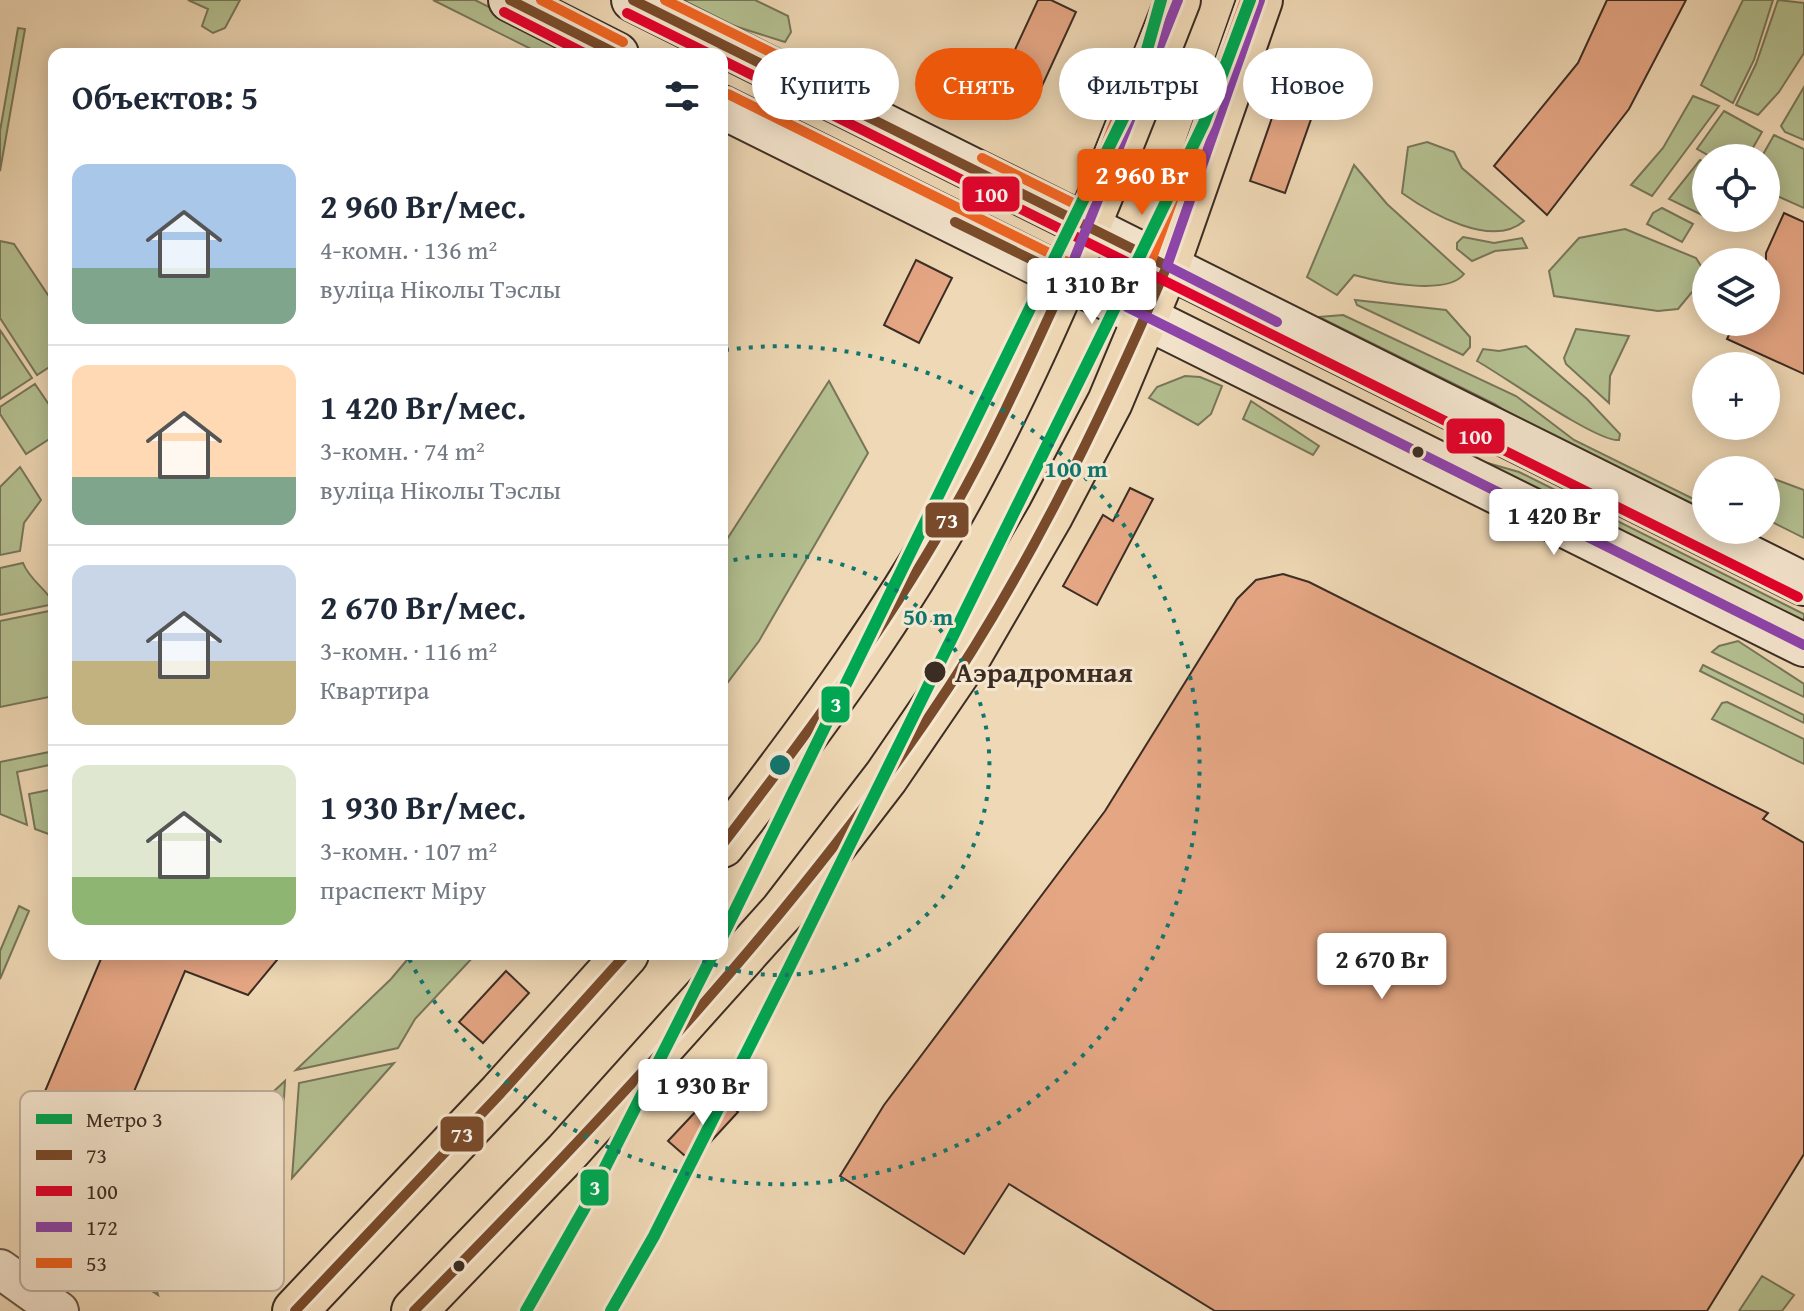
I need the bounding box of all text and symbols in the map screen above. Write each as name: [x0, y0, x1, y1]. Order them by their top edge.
chip: Купить: [752, 48, 899, 120]
chip: Снять: [915, 48, 1043, 120]
chip: Фильтры: [1059, 48, 1227, 120]
chip: Новое: [1243, 48, 1373, 120]
text: Объектов: 5: [72, 72, 258, 121]
icon: filters: [660, 74, 704, 118]
map controls: [1692, 144, 1780, 544]
button: locate: [1692, 144, 1780, 232]
pin: 2 960 Br: [1059, 149, 1225, 217]
text: 2 960 Br: [1095, 155, 1189, 194]
line badge: 100: [961, 175, 1021, 213]
text: 100: [974, 178, 1008, 210]
text: 2 960 Br/мес.: [320, 181, 526, 230]
icon: home: [136, 196, 232, 292]
text: 4-комн. · 136 m²: [320, 230, 497, 269]
button: layers: [1692, 248, 1780, 336]
pin: 1 310 Br: [1009, 258, 1175, 326]
text: 1 310 Br: [1045, 264, 1139, 303]
text: вуліца Ніколы Тэслы: [320, 269, 561, 308]
button: +: [1692, 352, 1780, 440]
text: 1 420 Br/мес.: [320, 382, 526, 431]
icon: home: [136, 397, 232, 493]
line badge: 100: [1445, 417, 1506, 455]
text: 100: [1458, 420, 1492, 452]
text: 3-комн. · 74 m²: [320, 431, 485, 470]
unlabelled marker: [1410, 444, 1426, 460]
text: 100 m: [1044, 451, 1108, 486]
button: −: [1692, 456, 1780, 544]
text: вуліца Ніколы Тэслы: [320, 470, 561, 509]
pin: 1 420 Br: [1471, 489, 1637, 557]
text: 1 420 Br: [1507, 495, 1601, 534]
line badge: 73: [924, 501, 970, 539]
text: 73: [936, 504, 958, 536]
text: 2 670 Br/мес.: [320, 582, 526, 631]
icon: home: [136, 597, 232, 693]
text: 50 m: [903, 599, 954, 634]
text: 3-комн. · 116 m²: [320, 631, 497, 670]
place label: Аэрадромная: [955, 651, 1133, 692]
marker: Аэрадромная: [922, 659, 948, 685]
text: Квартира: [320, 670, 429, 709]
line badge: 3: [820, 685, 851, 724]
text: 3: [830, 688, 842, 720]
centre of rings: [766, 751, 794, 779]
text: 1 930 Br/мес.: [320, 782, 526, 831]
icon: home: [136, 797, 232, 893]
text: 3-комн. · 107 m²: [320, 831, 497, 870]
text: праспект Міру: [320, 870, 486, 909]
pin: 2 670 Br: [1299, 933, 1465, 1001]
text: 2 670 Br: [1335, 939, 1429, 978]
pin: 1 930 Br: [620, 1059, 786, 1127]
text: 1 930 Br: [656, 1065, 750, 1104]
legend: [20, 1091, 284, 1291]
text: Метро 3: [86, 1103, 163, 1135]
line badge: 73: [439, 1115, 485, 1153]
text: 73: [451, 1118, 473, 1150]
text: 73: [86, 1139, 107, 1171]
line badge: 3: [579, 1168, 610, 1207]
text: 3: [589, 1171, 601, 1203]
text: 100: [86, 1175, 118, 1207]
text: 172: [86, 1211, 118, 1243]
text: 53: [86, 1247, 107, 1279]
unlabelled marker: [451, 1258, 467, 1274]

